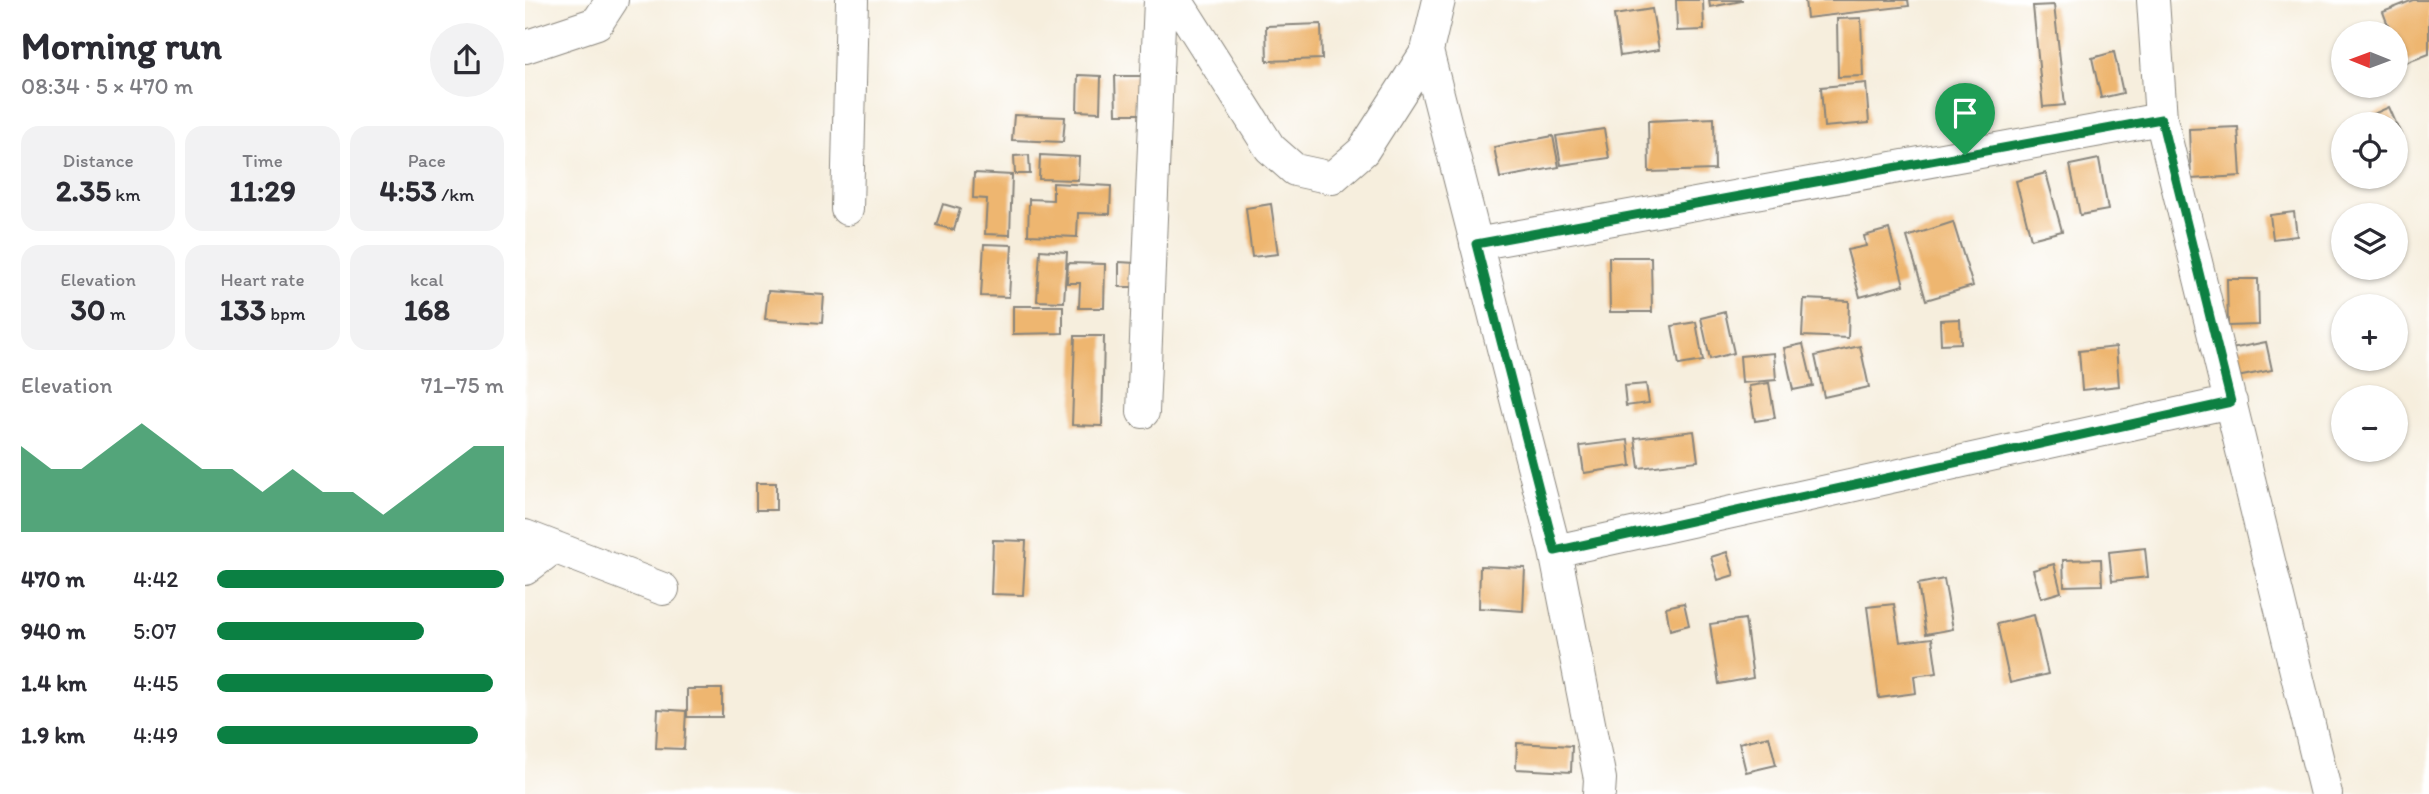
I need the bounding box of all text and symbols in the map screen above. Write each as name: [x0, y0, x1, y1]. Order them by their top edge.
north arrow: [2331, 21, 2408, 98]
map controls: [2331, 21, 2408, 462]
text: Morning run: [21, 23, 222, 69]
button: share: [430, 23, 504, 97]
text: 08:34 · 5 × 470 m: [21, 72, 193, 100]
pin: [1935, 83, 1995, 155]
icon: arrive: [1946, 94, 1984, 132]
button: locate: [2331, 112, 2408, 189]
text: Distance: [63, 149, 134, 172]
text: Time: [242, 149, 283, 172]
text: Pace: [408, 149, 446, 172]
text: 2.35: [56, 172, 111, 209]
text: 11:29: [229, 172, 296, 209]
text: 4:53: [379, 172, 437, 209]
text: km: [111, 183, 141, 206]
text: /km: [437, 183, 474, 206]
button: layers: [2331, 203, 2408, 280]
text: Elevation: [60, 268, 136, 291]
text: Heart rate: [220, 268, 305, 291]
text: kcal: [410, 268, 444, 291]
text: 30: [71, 291, 105, 328]
text: 133: [219, 291, 266, 328]
text: 168: [404, 291, 450, 328]
button: +: [2331, 294, 2408, 371]
text: m: [105, 302, 126, 325]
text: bpm: [266, 302, 306, 325]
text: Elevation: [21, 371, 112, 399]
text: 71–75 m: [421, 371, 504, 399]
button: −: [2331, 385, 2408, 462]
text: 470 m: [21, 565, 85, 593]
text: 4:42: [133, 565, 178, 593]
text: 940 m: [21, 617, 86, 645]
text: 5:07: [133, 617, 176, 645]
text: 1.4 km: [21, 669, 87, 697]
text: 4:45: [133, 669, 178, 697]
text: 1.9 km: [21, 721, 85, 749]
text: 4:49: [133, 721, 178, 749]

